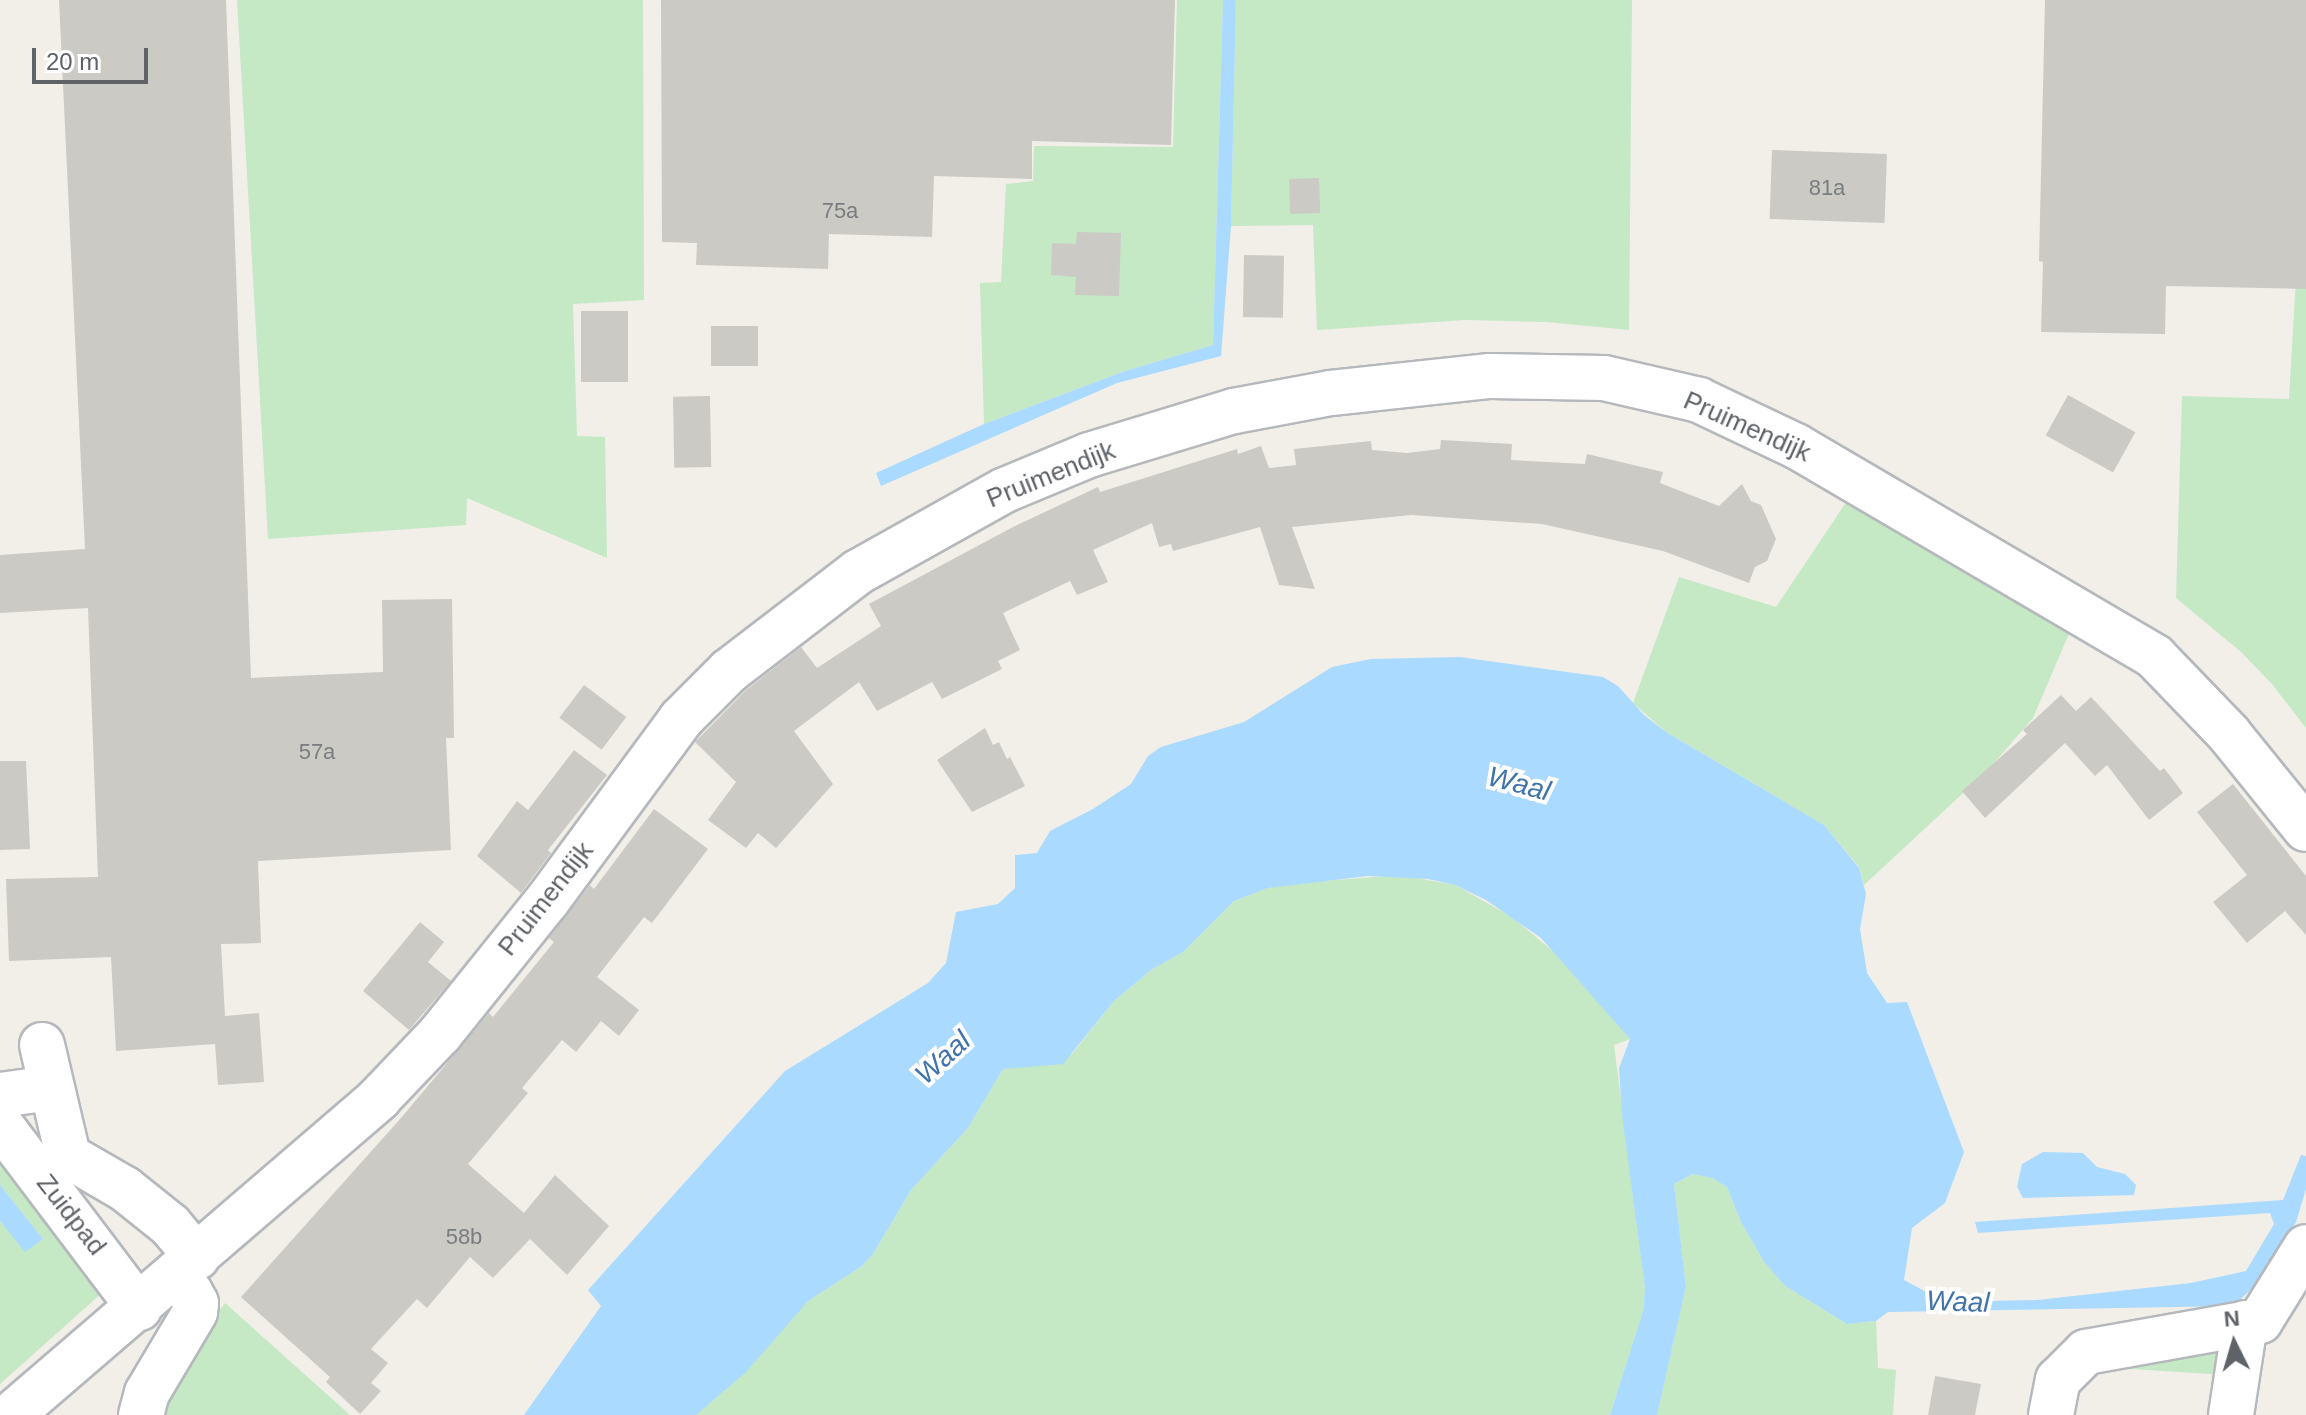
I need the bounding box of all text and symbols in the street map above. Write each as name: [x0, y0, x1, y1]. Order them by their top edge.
scale bar: [36, 32, 152, 82]
text: 20 m: [46, 48, 99, 75]
house number: 81a: [1809, 175, 1845, 201]
house number: 75a: [822, 198, 858, 224]
street label: Pruimendijk: [1679, 385, 1815, 469]
street label: Pruimendijk: [982, 435, 1120, 515]
house number: 57a: [299, 739, 335, 765]
water label: Waal: [1484, 760, 1554, 808]
street label: Pruimendijk: [492, 836, 600, 962]
water label: Waal: [908, 1024, 978, 1092]
street label: Zuidpad: [30, 1168, 112, 1262]
house number: 58b: [446, 1224, 482, 1250]
water label: Waal: [1926, 1284, 1990, 1320]
north arrow: [2194, 1303, 2274, 1383]
text: N: [2223, 1305, 2241, 1332]

